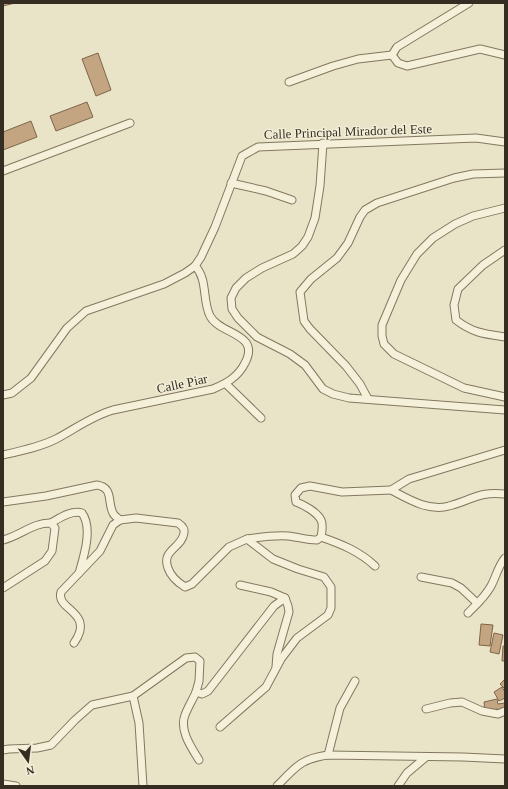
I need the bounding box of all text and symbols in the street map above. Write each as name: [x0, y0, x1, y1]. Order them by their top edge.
street label: Calle Principal Mirador del Este: [264, 121, 433, 142]
street label: Calle Piar: [155, 371, 210, 396]
north arrow: [8, 741, 48, 781]
text: N: [25, 764, 36, 777]

